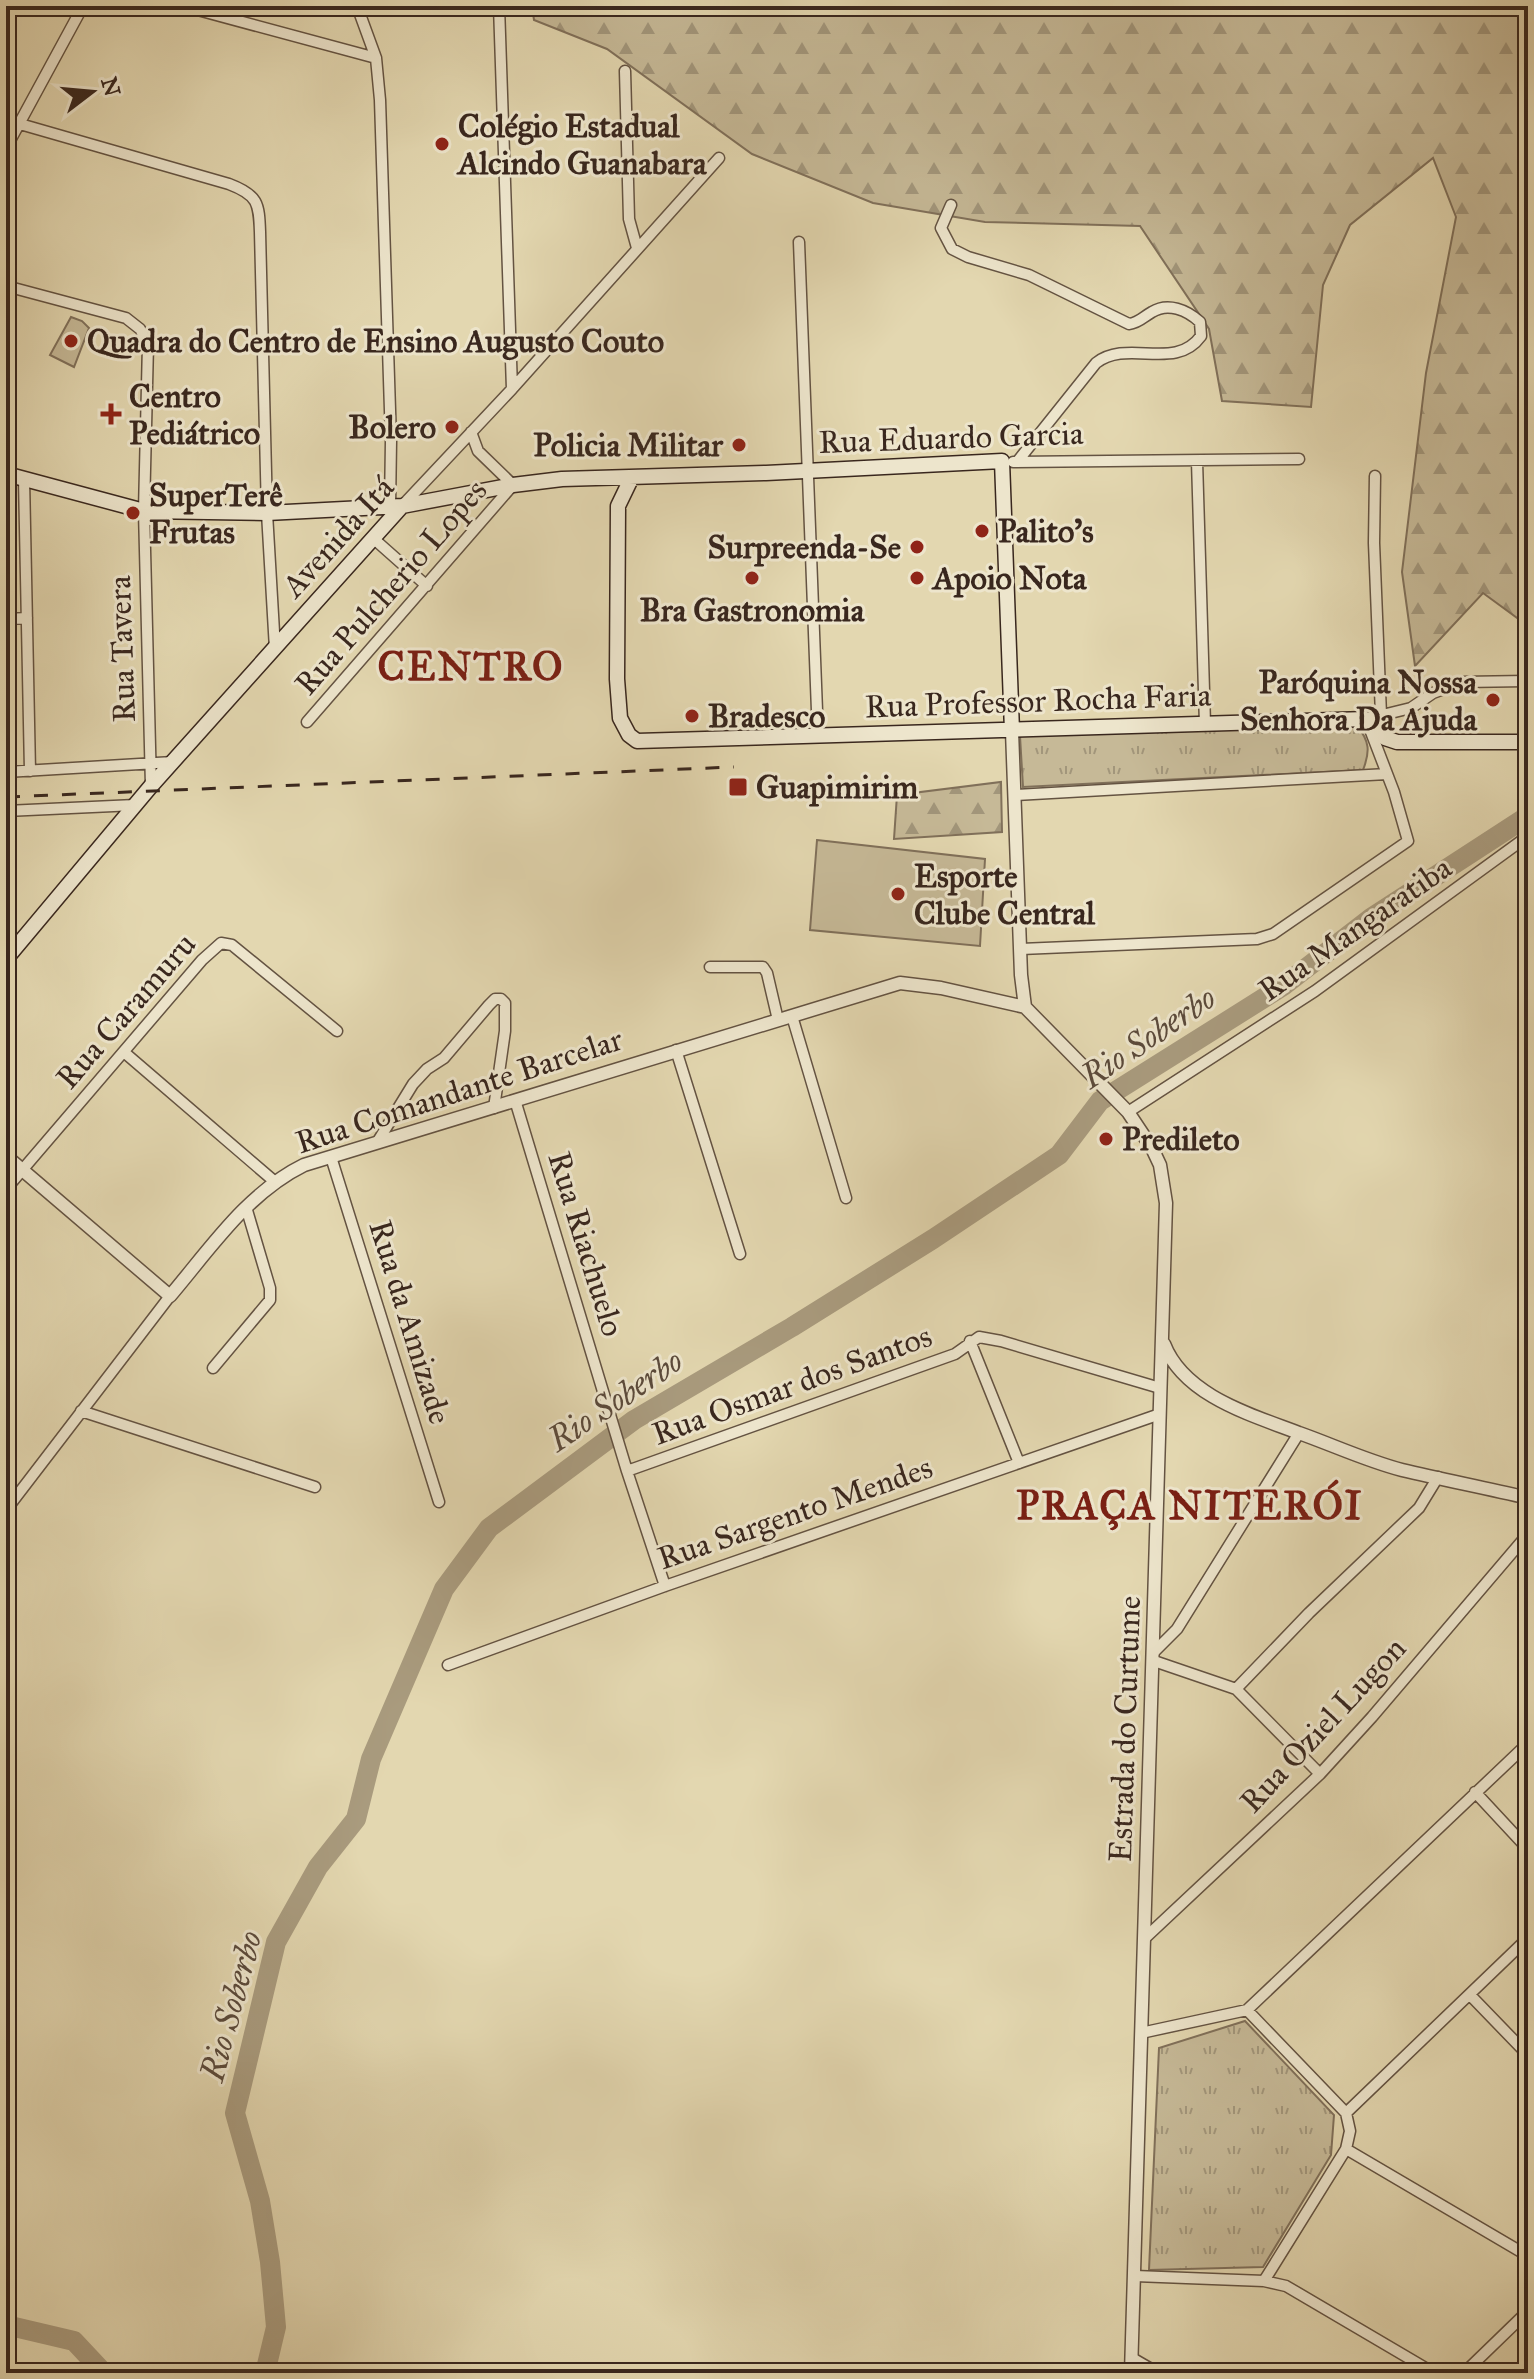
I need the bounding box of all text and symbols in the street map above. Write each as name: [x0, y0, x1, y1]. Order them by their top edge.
north arrow: [52, 52, 132, 132]
text: N: [95, 74, 126, 100]
place label: Colégio Estadual Alcindo Guanabara: [456, 107, 708, 183]
marker: Colégio Estadual Alcindo Guanabara: [433, 135, 451, 153]
place label: Quadra do Centro de Ensino Augusto Couto: [87, 322, 664, 361]
marker: Quadra do Centro de Ensino Augusto Couto: [62, 332, 80, 350]
place label: Centro Pediátrico: [129, 377, 260, 453]
marker: Centro Pediátrico: [100, 403, 122, 425]
place label: Bolero: [349, 408, 436, 447]
street label: Rua Eduardo Garcia: [818, 414, 1085, 462]
marker: Bolero: [443, 418, 461, 436]
place label: Policia Militar: [533, 426, 724, 465]
marker: Policia Militar: [730, 436, 748, 454]
street label: Avenida Itá: [272, 468, 403, 607]
street label: Rua Pulcherio Lopes: [287, 471, 495, 703]
place label: SuperTerê Frutas: [149, 476, 283, 552]
marker: SuperTerê Frutas: [124, 504, 142, 522]
place label: Palito's: [998, 512, 1094, 551]
marker: Palito's: [973, 522, 991, 540]
place label: Surpreenda-Se: [707, 528, 901, 567]
marker: Surpreenda-Se: [908, 538, 926, 556]
place label: Apoio Nota: [931, 559, 1088, 598]
marker: Bra Gastronomia: [743, 569, 761, 587]
marker: Apoio Nota: [908, 569, 926, 587]
street label: Rua Tavera: [100, 575, 144, 723]
place label: Bra Gastronomia: [640, 591, 866, 630]
district label: CENTRO: [377, 642, 565, 691]
place label: Paróquina Nossa Senhora Da Ajuda: [1240, 663, 1478, 739]
street label: Rua Professor Rocha Faria: [864, 675, 1212, 727]
marker: Paróquina Nossa Senhora Da Ajuda: [1484, 691, 1502, 709]
place label: Bradesco: [708, 697, 825, 736]
marker: Bradesco: [683, 707, 701, 725]
place label: Guapimirim: [756, 768, 918, 807]
marker: Guapimirim: [727, 776, 749, 798]
street label: Rua Mangaratiba: [1251, 848, 1459, 1010]
place label: Esporte Clube Central: [914, 857, 1096, 933]
marker: Esporte Clube Central: [889, 885, 907, 903]
street label: Rua Caramuru: [48, 925, 204, 1097]
water label: Rio Soberbo: [1072, 977, 1223, 1098]
street label: Rua Comandante Barcelar: [291, 1020, 627, 1162]
place label: Predileto: [1122, 1120, 1240, 1159]
marker: Predileto: [1097, 1130, 1115, 1148]
street label: Rua Riachuelo: [539, 1147, 633, 1341]
street label: Rua da Amizade: [360, 1215, 460, 1429]
street label: Rua Osmar dos Santos: [647, 1316, 937, 1454]
water label: Rio Soberbo: [539, 1340, 690, 1461]
street label: Rua Sargento Mendes: [652, 1448, 938, 1578]
district label: PRAÇA NITERÓI: [1016, 1479, 1364, 1531]
street label: Estrada do Curtume: [1101, 1595, 1149, 1863]
street label: Rua Oziel Lugon: [1232, 1629, 1414, 1821]
water label: Rio Soberbo: [191, 1926, 271, 2087]

